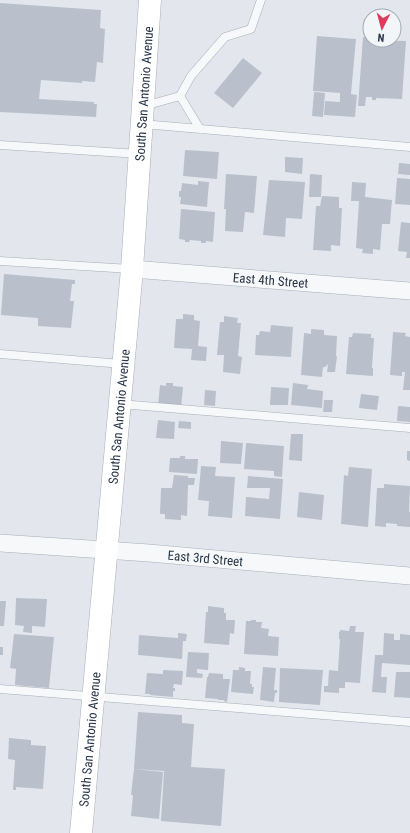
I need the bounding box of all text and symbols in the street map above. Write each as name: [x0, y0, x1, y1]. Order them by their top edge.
north arrow: [362, 8, 402, 48]
street label: South San Antonio Avenue: [132, 26, 156, 162]
text: N: [377, 31, 385, 44]
street label: East 4th Street: [232, 270, 309, 290]
street label: South San Antonio Avenue: [105, 349, 132, 485]
street label: East 3rd Street: [167, 547, 244, 569]
street label: South San Antonio Avenue: [76, 671, 103, 807]

